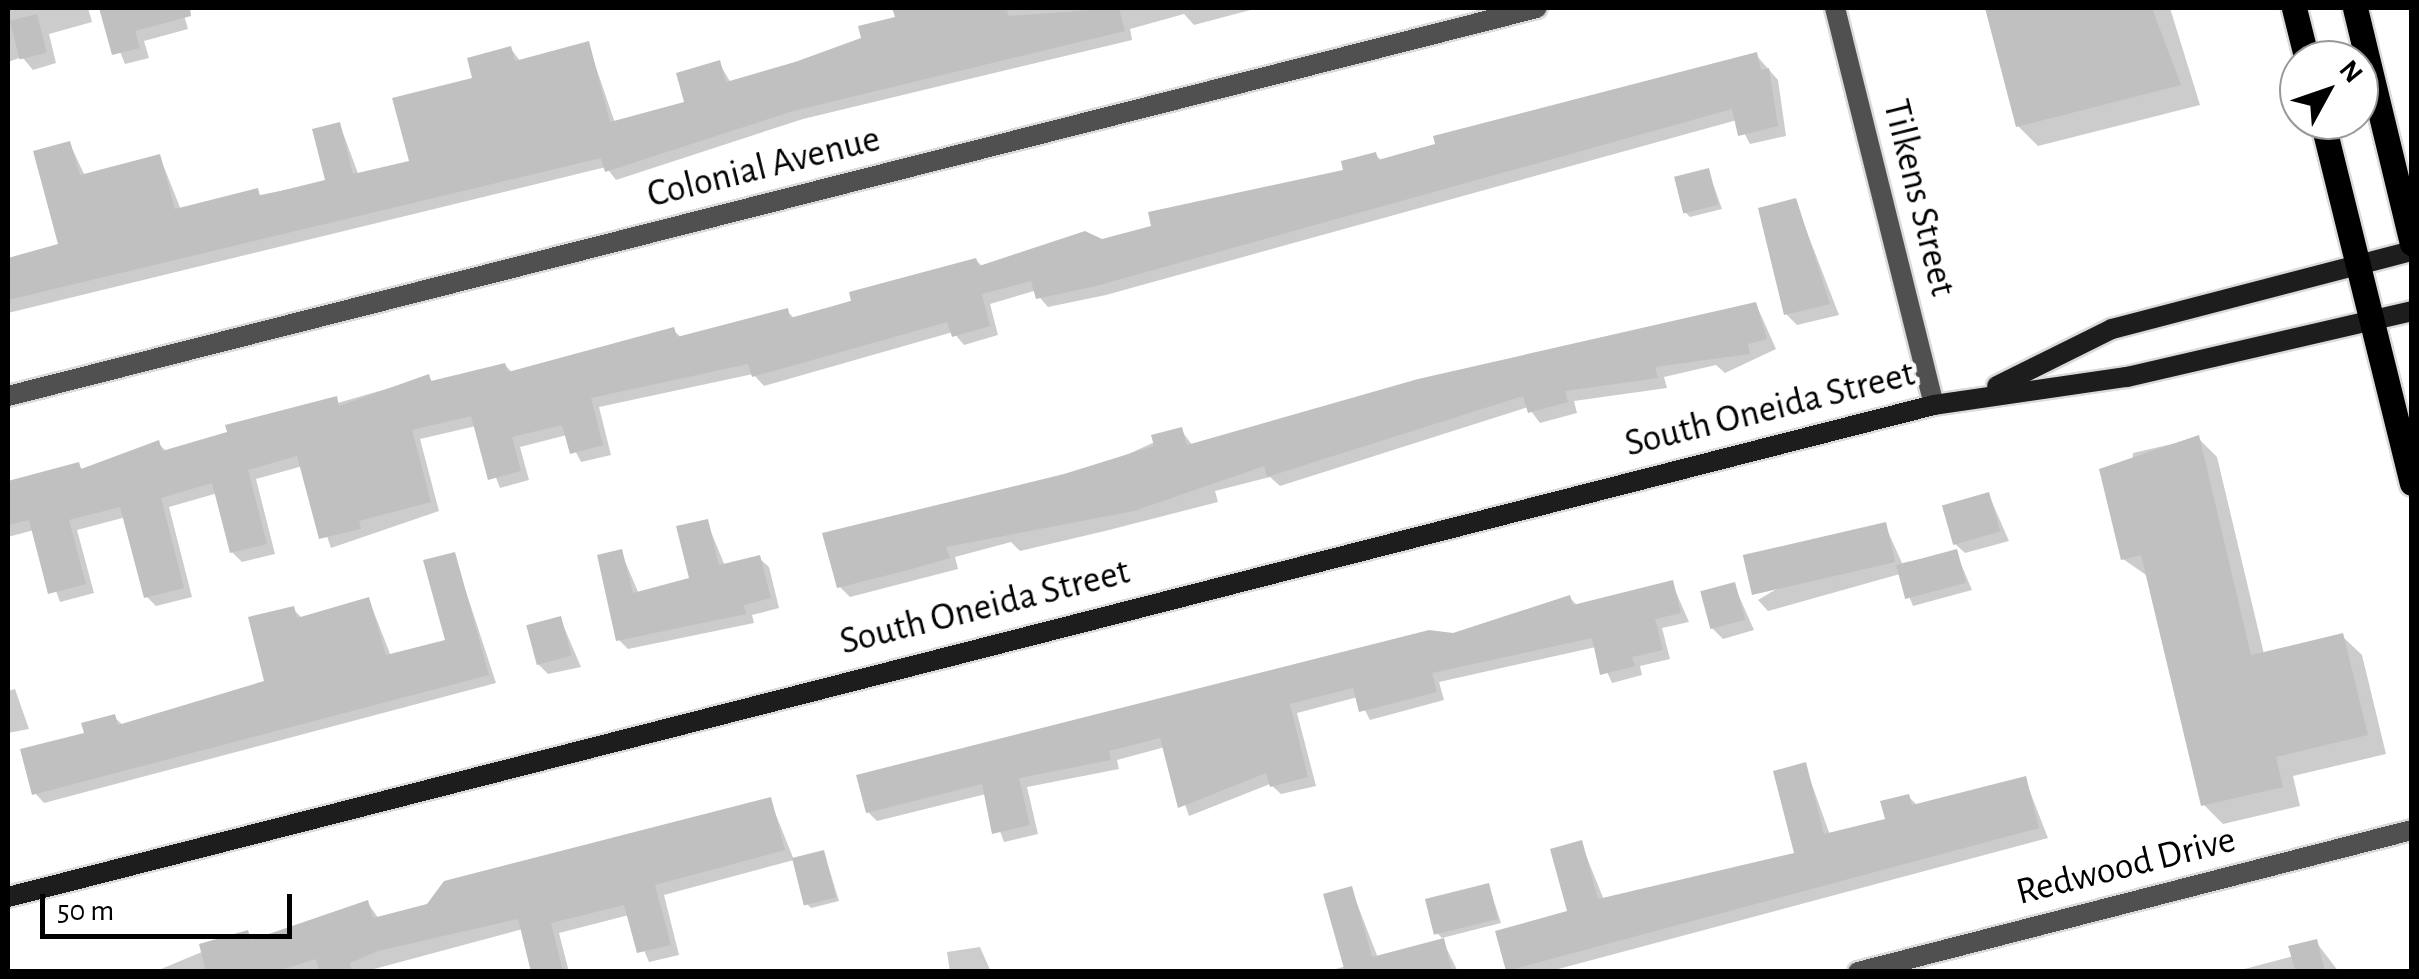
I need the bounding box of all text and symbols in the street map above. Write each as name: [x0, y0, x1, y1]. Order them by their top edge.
north arrow: [2279, 40, 2379, 140]
text: N: [2333, 56, 2367, 88]
street label: Tilkens Street: [1872, 95, 1964, 301]
street label: Colonial Avenue: [643, 117, 885, 219]
street label: South Oneida Street: [1621, 352, 1919, 468]
street label: South Oneida Street: [836, 550, 1134, 666]
street label: Redwood Drive: [2012, 818, 2240, 916]
scale bar: [45, 874, 298, 936]
text: 50 m: [57, 896, 114, 926]

